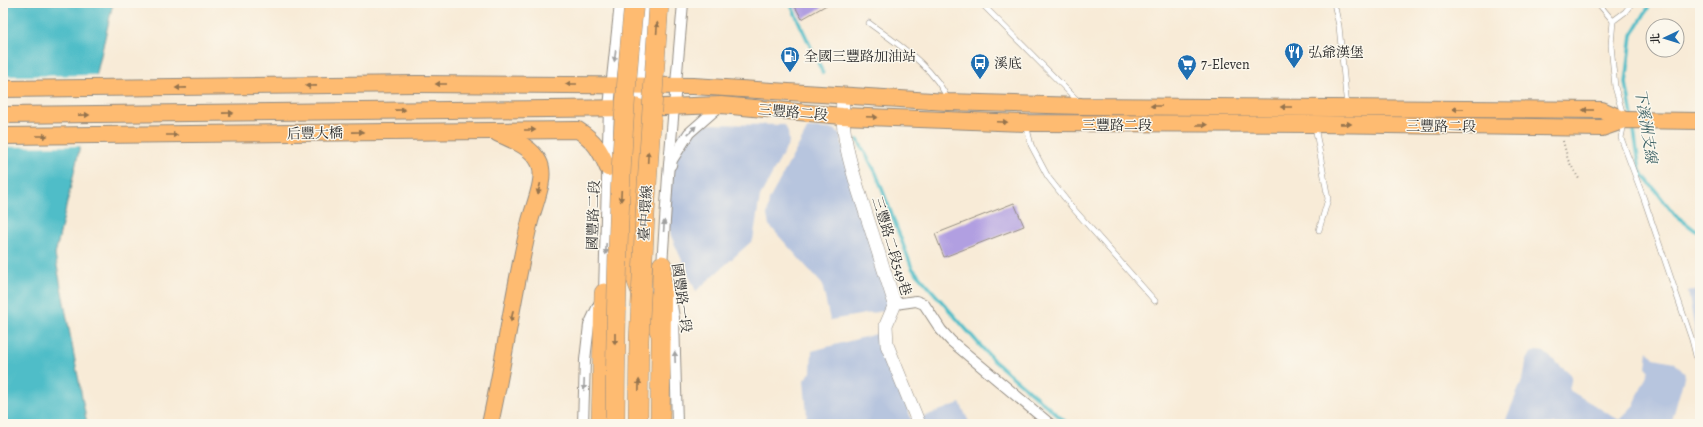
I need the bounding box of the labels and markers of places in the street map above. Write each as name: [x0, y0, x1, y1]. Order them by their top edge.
restaurant icon: 弘爺漢堡: [1283, 41, 1305, 69]
place label: 弘爺漢堡: [1308, 43, 1364, 62]
fuel station icon: 全國三豐路加油站: [779, 45, 801, 73]
place label: 全國三豐路加油站: [804, 47, 916, 66]
bus stop icon: 溪底: [969, 52, 991, 80]
supermarket icon: 7-Eleven: [1176, 53, 1198, 81]
place label: 溪底: [994, 54, 1022, 73]
place label: 7-Eleven: [1201, 55, 1250, 74]

